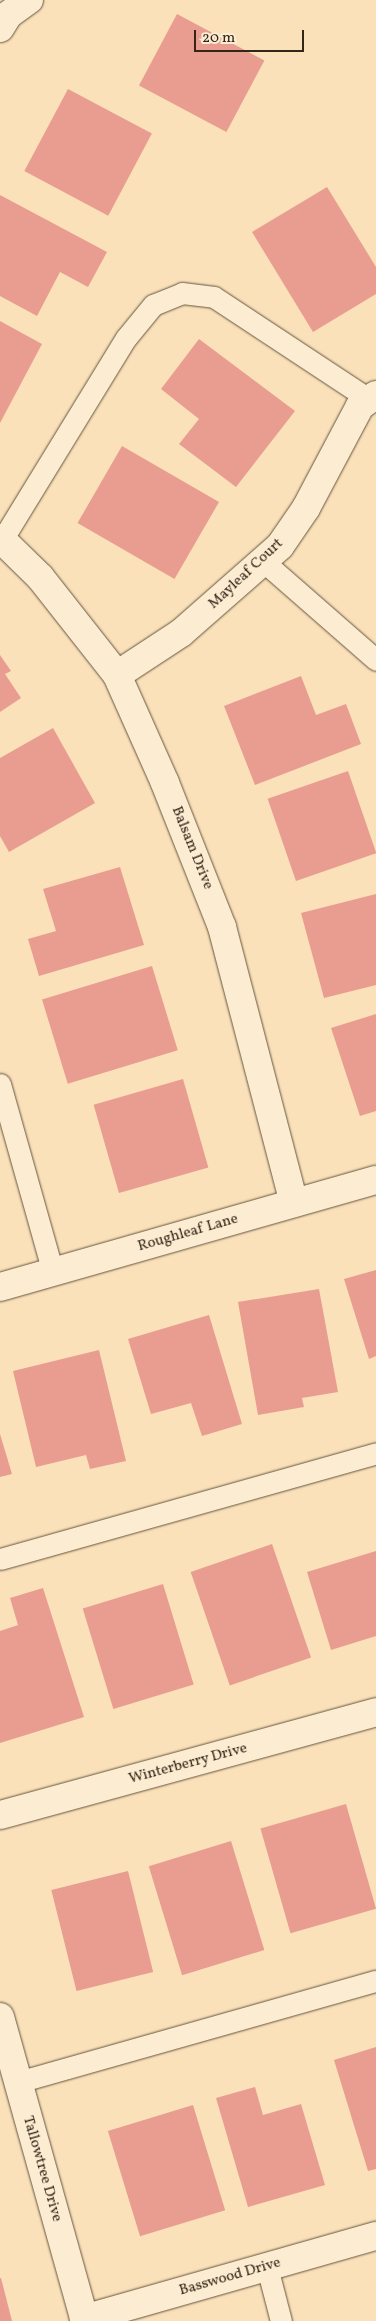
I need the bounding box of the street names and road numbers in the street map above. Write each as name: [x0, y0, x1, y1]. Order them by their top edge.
street label: Mayleaf Court: [205, 535, 287, 613]
street label: Balsam Drive: [167, 804, 217, 892]
street label: Roughleaf Lane: [136, 1210, 240, 1256]
street label: Winterberry Drive: [127, 1739, 249, 1789]
street label: Tallowtree Drive: [18, 2114, 66, 2224]
street label: Basswood Drive: [177, 2254, 283, 2300]

